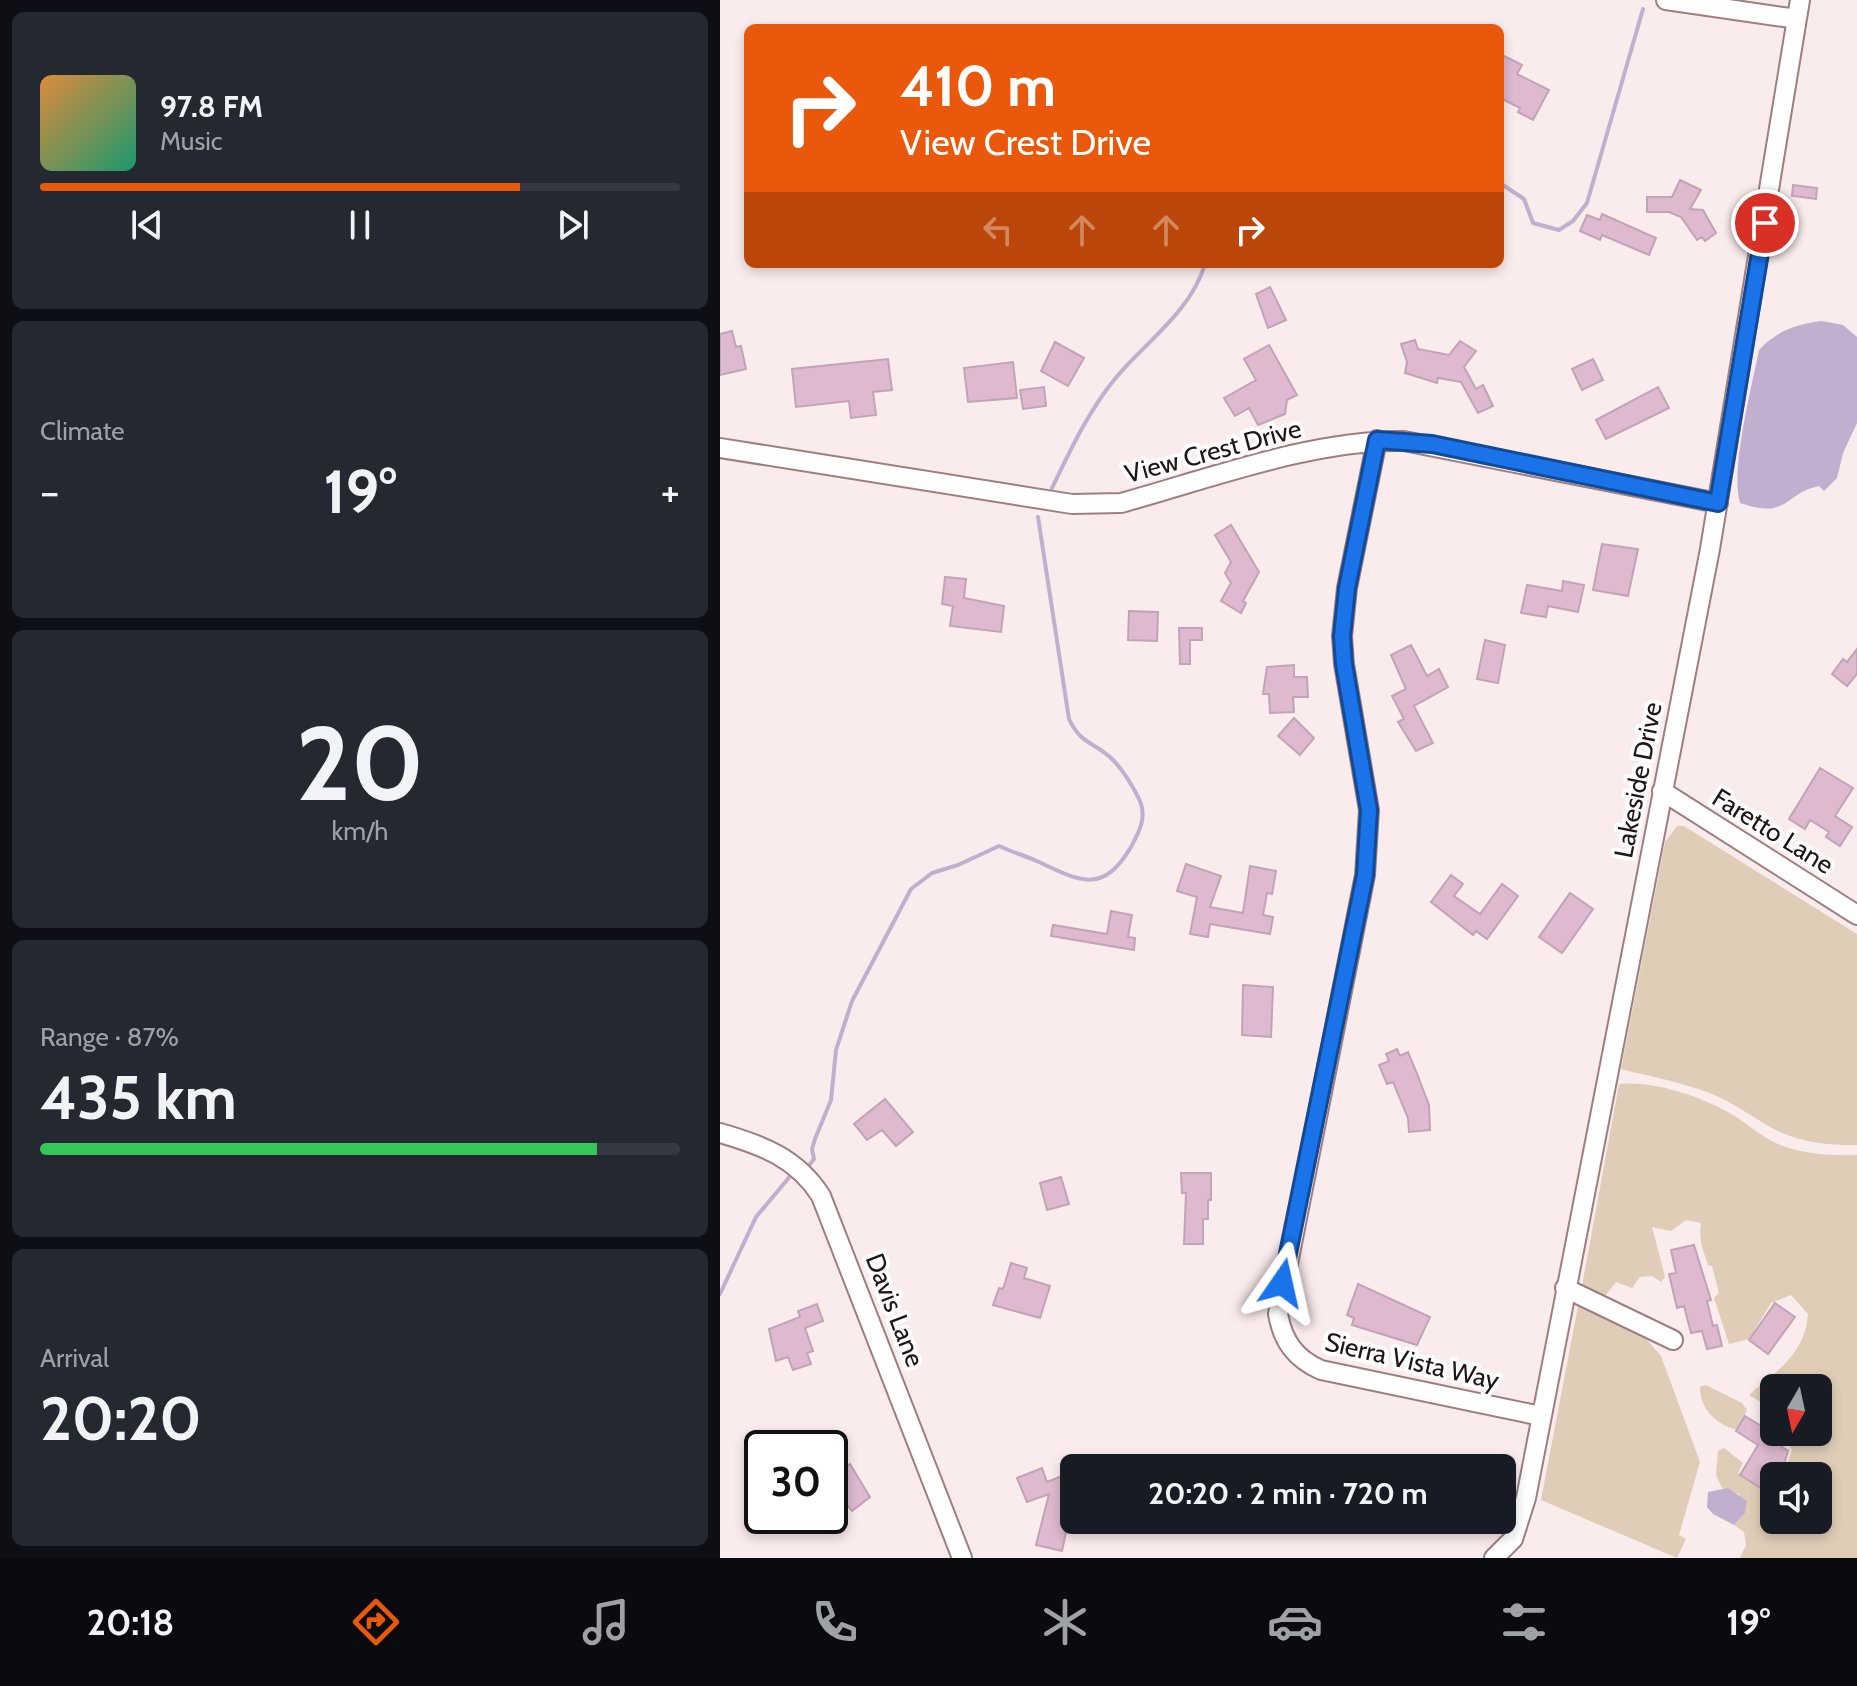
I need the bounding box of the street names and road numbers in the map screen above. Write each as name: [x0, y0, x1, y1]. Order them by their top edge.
street label: View Crest Drive: [1121, 412, 1305, 490]
street label: Lakeside Drive: [1607, 699, 1669, 861]
street label: Faretto Lane: [1707, 781, 1839, 881]
street label: Davis Lane: [859, 1249, 931, 1371]
street label: Sierra Vista Way: [1322, 1325, 1502, 1397]

